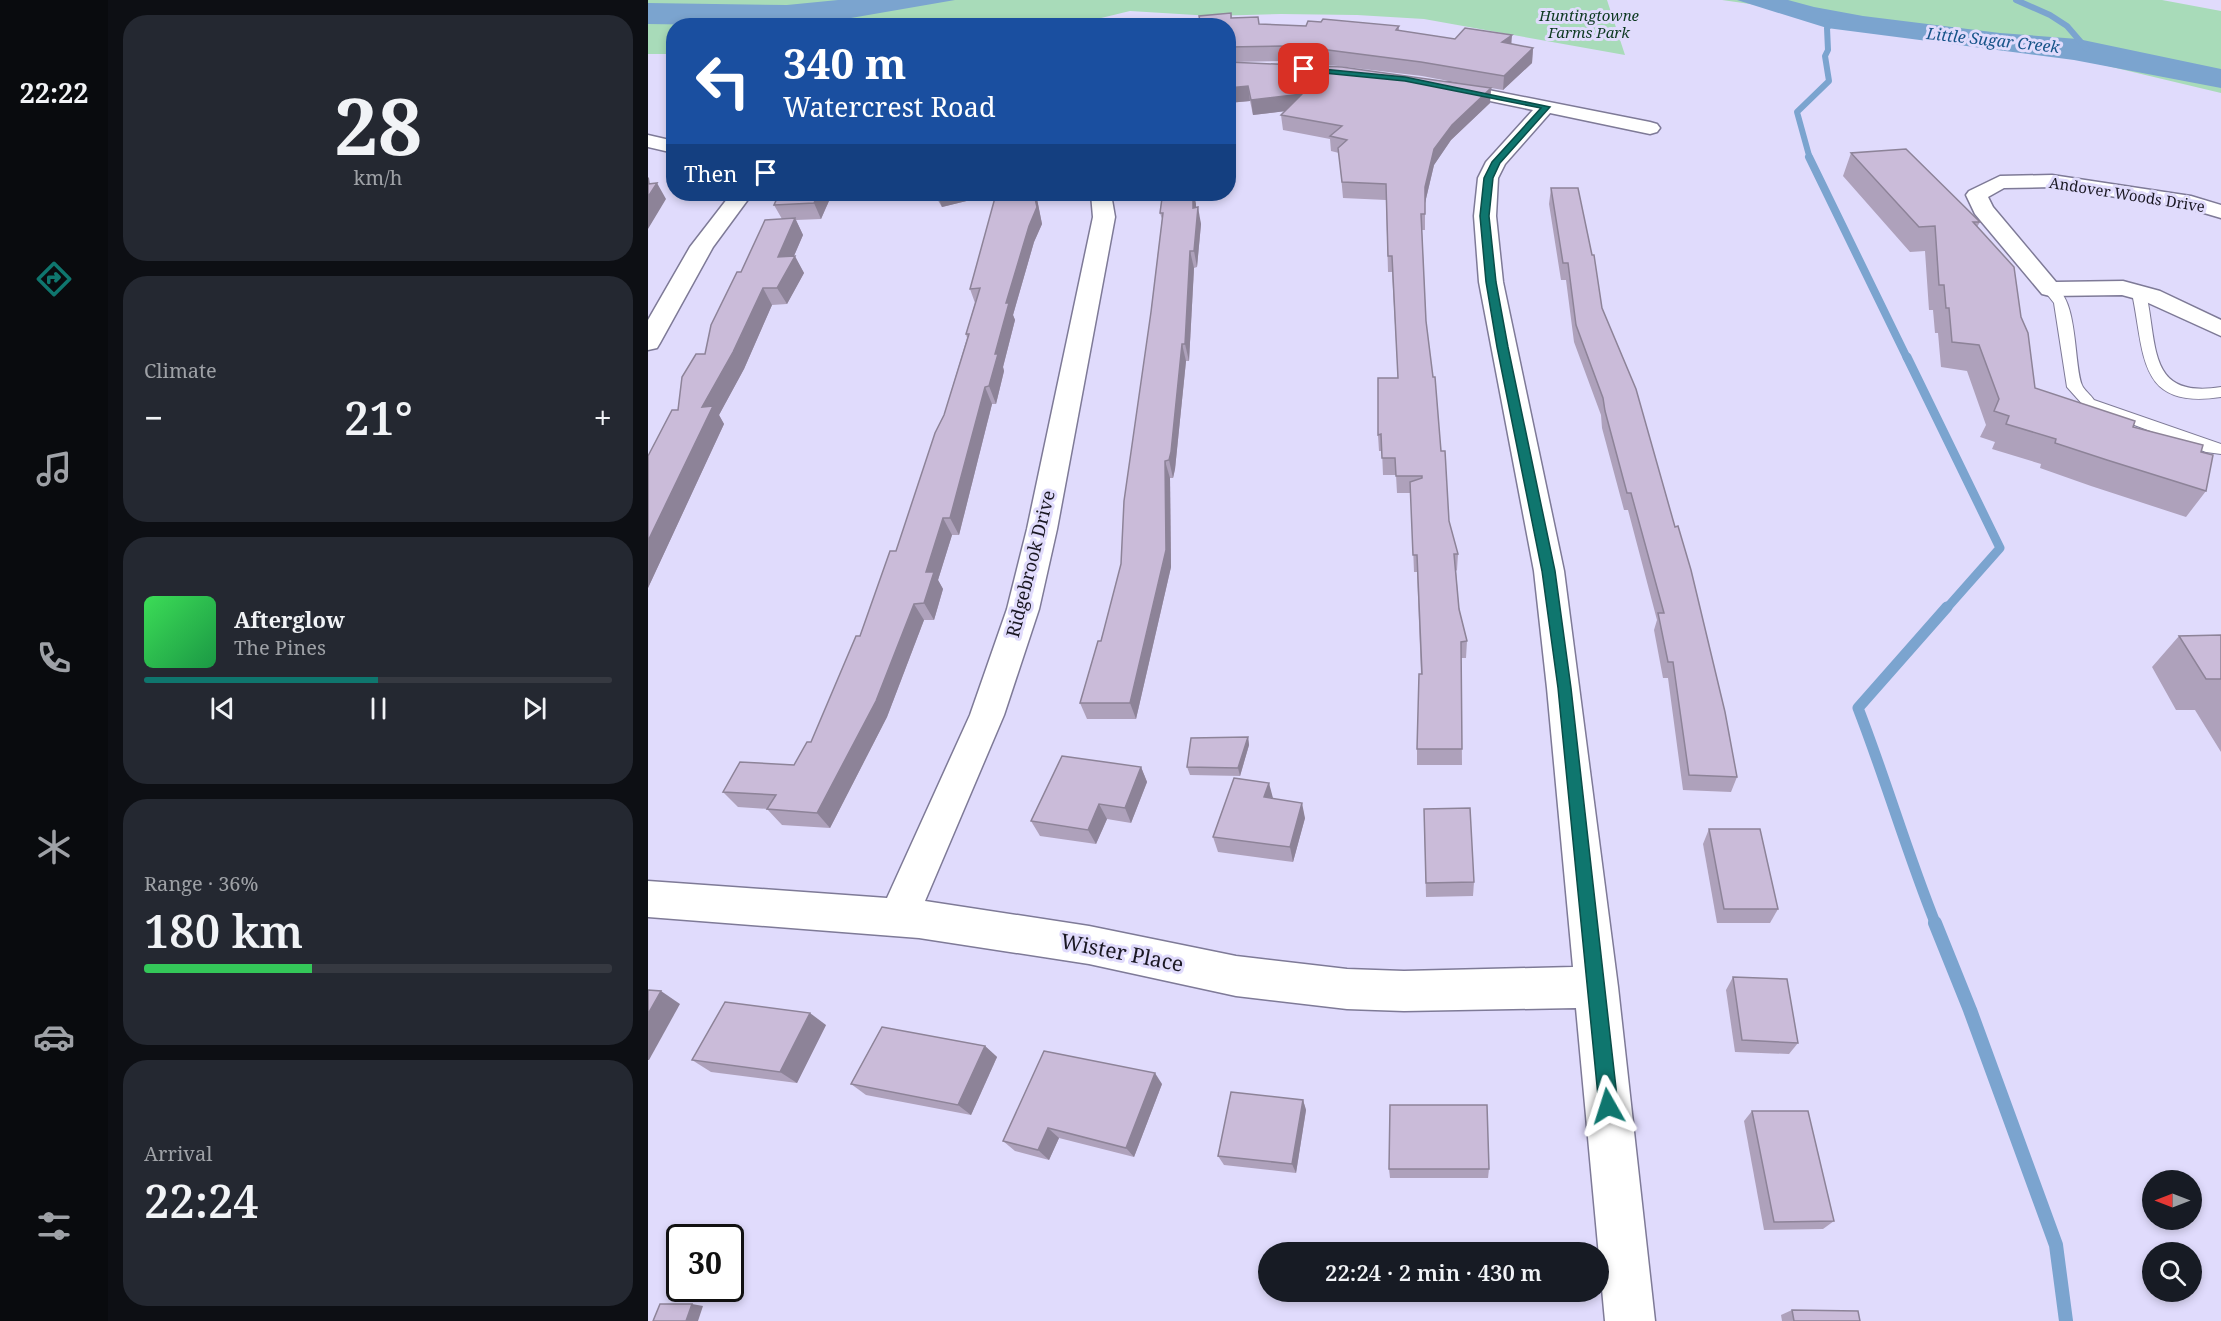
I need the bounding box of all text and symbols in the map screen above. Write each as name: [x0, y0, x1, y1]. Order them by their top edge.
park label: Huntingtowne Farms Park: [1538, 5, 1640, 42]
water label: Little Sugar Creek: [1924, 22, 2062, 58]
text: 340 m: [783, 34, 907, 91]
icon: left: [684, 42, 762, 120]
pin: [1278, 43, 1329, 94]
icon: arrive: [1287, 52, 1320, 85]
text: 28: [334, 72, 422, 178]
text: 22:22: [19, 74, 89, 111]
text: Watercrest Road: [783, 88, 995, 125]
icon: arrive: [749, 156, 782, 189]
text: Then: [684, 158, 737, 188]
text: km/h: [353, 164, 403, 191]
street label: Andover Woods Drive: [2048, 172, 2206, 216]
icon: directions: [33, 258, 75, 300]
text: Climate: [144, 357, 217, 384]
text: 21°: [344, 387, 413, 448]
text: −: [144, 395, 163, 440]
text: +: [594, 395, 612, 440]
icon: music: [33, 448, 75, 490]
street label: Ridgebrook Drive: [1000, 488, 1060, 640]
text: Afterglow: [234, 604, 345, 634]
text: The Pines: [234, 634, 326, 661]
icon: phone: [33, 637, 75, 679]
icon: previous: [206, 692, 239, 725]
icon: pause: [362, 692, 395, 725]
icon: next: [518, 692, 551, 725]
icon: climate: [33, 826, 75, 868]
text: Range · 36%: [144, 870, 258, 897]
text: 180 km: [144, 900, 303, 961]
street label: Wister Place: [1058, 926, 1186, 978]
icon: car: [33, 1016, 75, 1058]
position arrow: [1576, 1074, 1640, 1138]
text: Arrival: [144, 1140, 212, 1167]
text: 22:24: [144, 1170, 259, 1231]
north arrow: [2142, 1170, 2202, 1230]
map controls: [2142, 1170, 2202, 1302]
icon: filters: [33, 1205, 75, 1247]
speed limit sign: 30: [666, 1224, 744, 1302]
button: search: [2142, 1242, 2202, 1302]
text: 22:24 · 2 min · 430 m: [1325, 1257, 1542, 1287]

